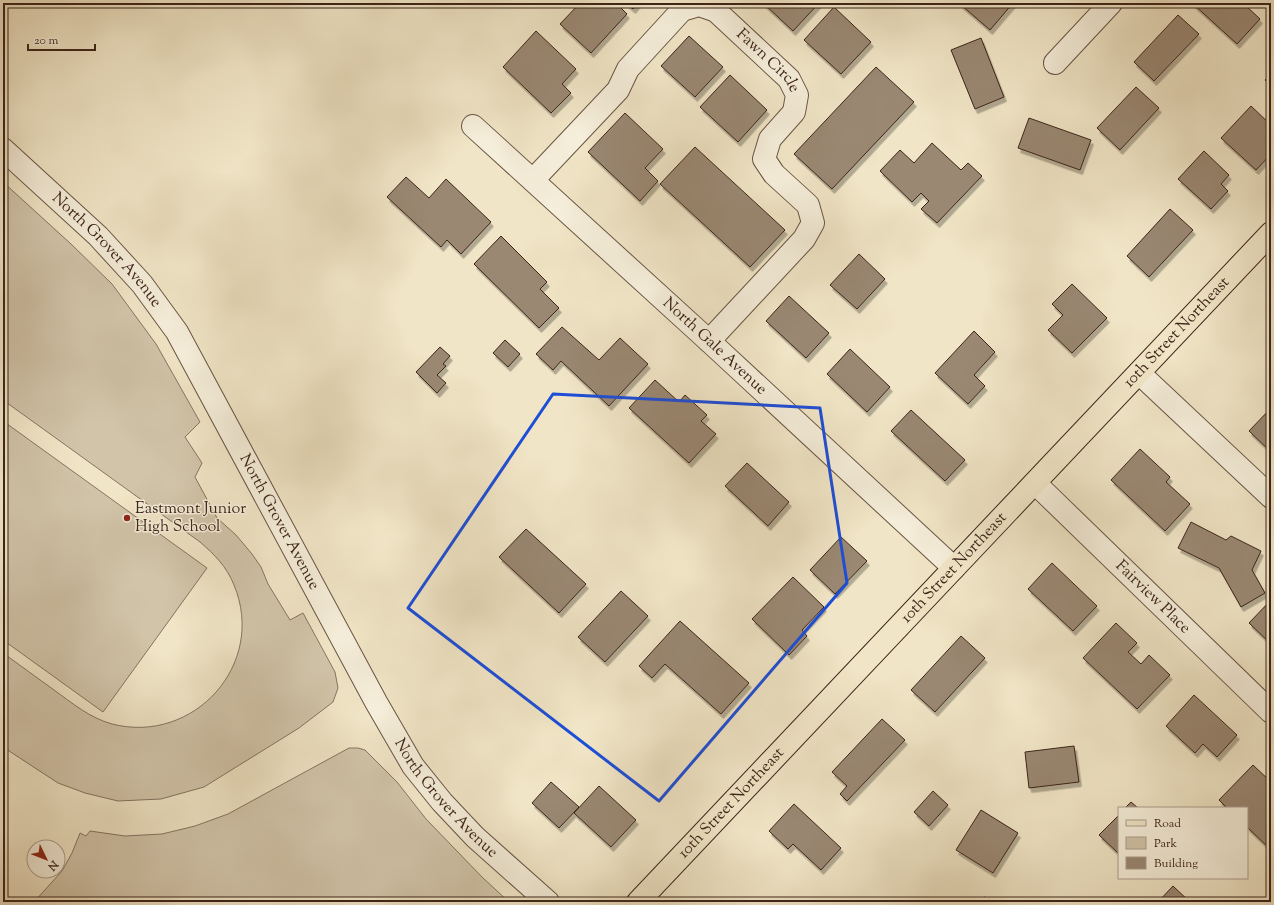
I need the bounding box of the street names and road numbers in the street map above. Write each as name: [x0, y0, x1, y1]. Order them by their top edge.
street label: Fawn Circle: [731, 24, 805, 97]
street label: North Grover Avenue: [46, 187, 167, 312]
street label: 10th Street Northeast: [1118, 271, 1236, 393]
street label: North Gale Avenue: [657, 292, 772, 401]
street label: North Grover Avenue: [233, 450, 325, 594]
street label: 10th Street Northeast: [896, 507, 1013, 629]
street label: Fairview Place: [1110, 555, 1196, 639]
street label: North Grover Avenue: [388, 734, 503, 864]
street label: 10th Street Northeast: [673, 742, 790, 864]

